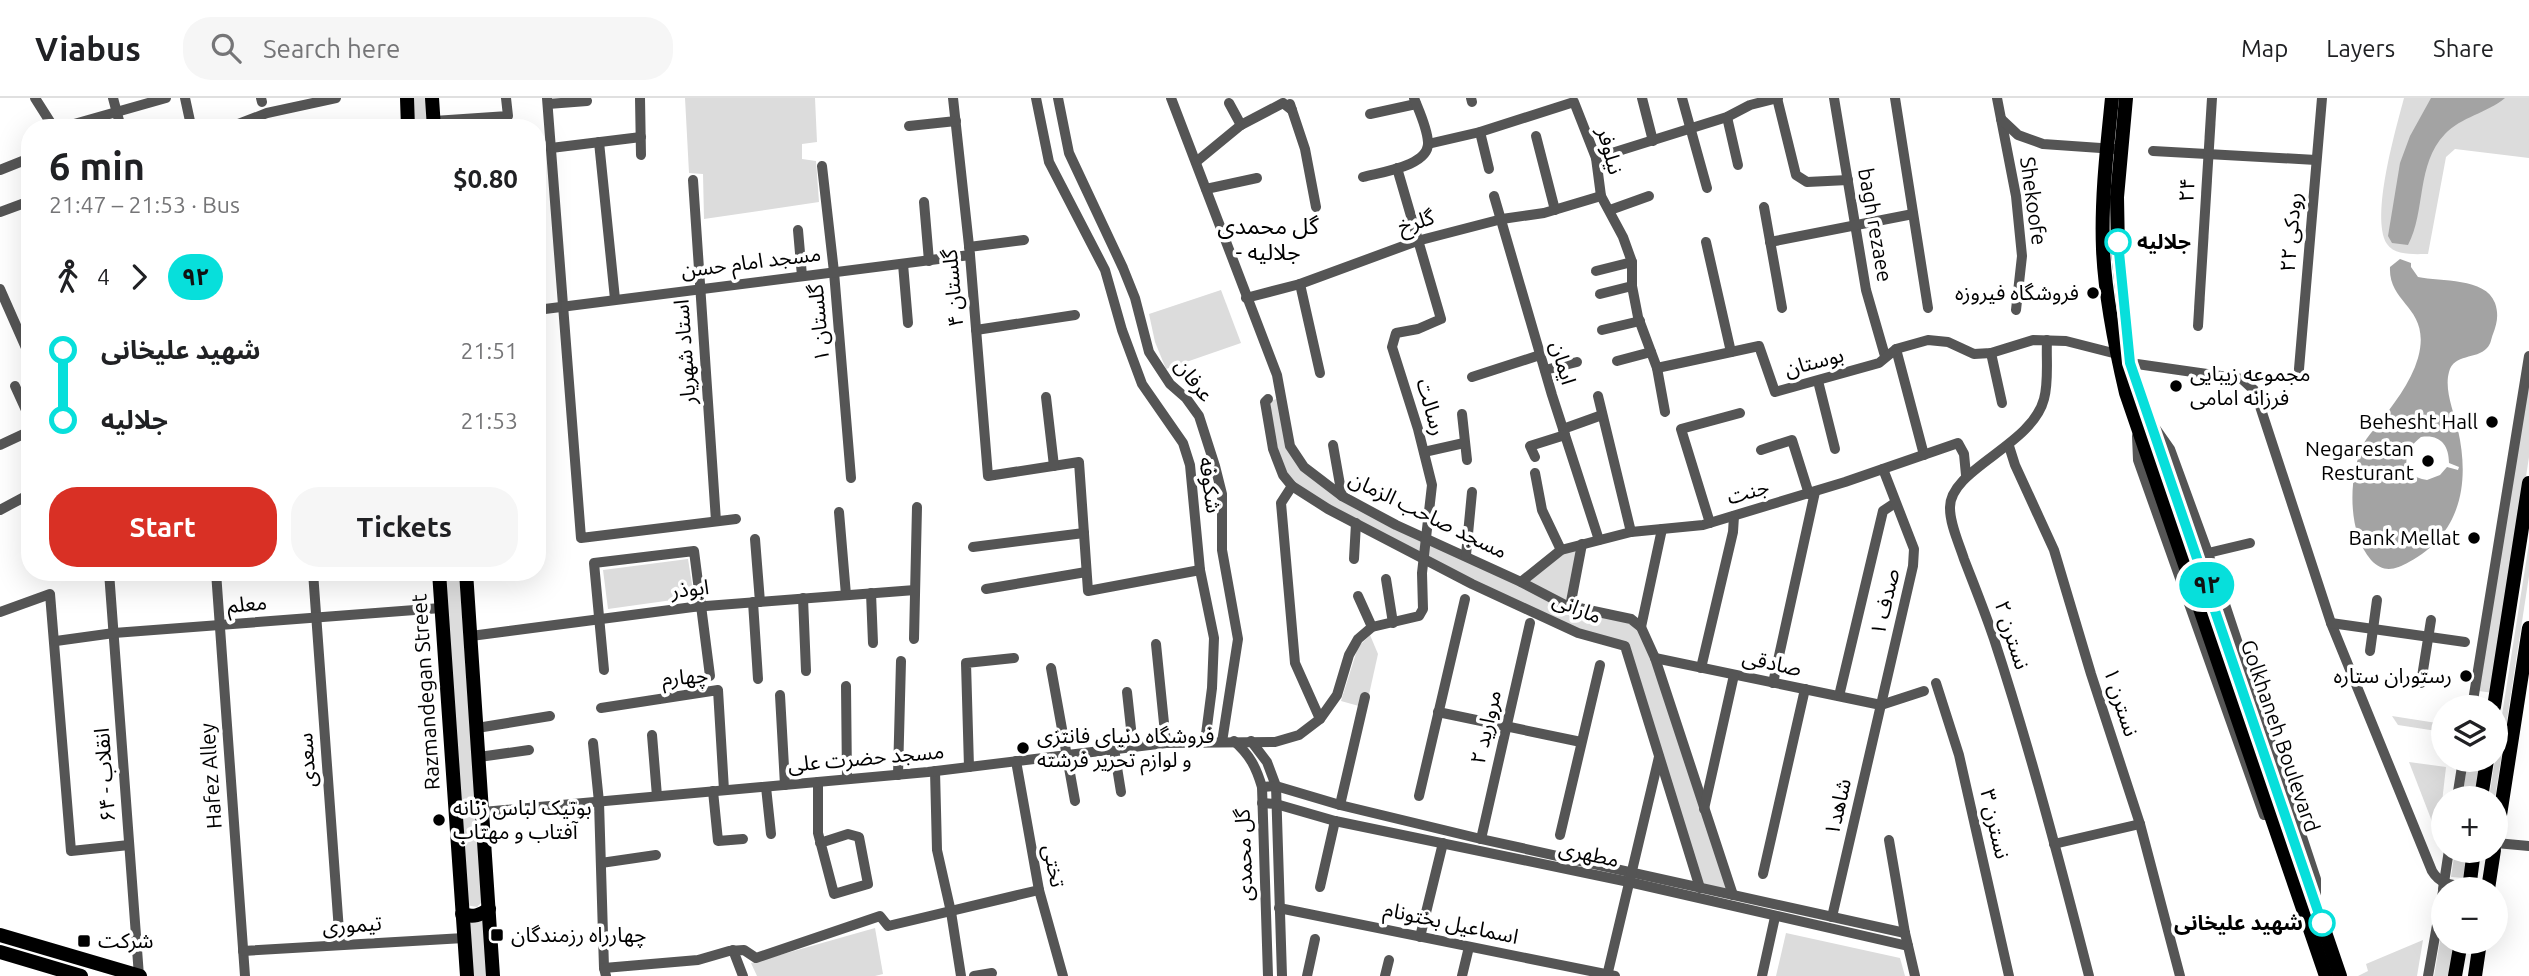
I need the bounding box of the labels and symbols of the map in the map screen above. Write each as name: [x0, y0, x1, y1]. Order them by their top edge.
street label: نیلوفر: [1592, 124, 1629, 177]
street label: Shekoofe: [2016, 155, 2052, 247]
street label: bagh rezaee: [1854, 166, 1898, 284]
street label: ۲۴: [2173, 177, 2199, 203]
street label: رودکی ۲۲: [2275, 191, 2306, 273]
street label: گلرخ: [1395, 204, 1438, 242]
district label: گل محمدی - جلالیه: [1217, 213, 1319, 264]
marker: جلالیه: [2105, 229, 2131, 255]
place label: جلالیه: [2137, 229, 2191, 254]
street label: مسجد امام حسن: [679, 241, 823, 286]
street label: گلستان ۴: [937, 248, 968, 328]
place label: فروشگاه فیروزه: [1955, 280, 2079, 305]
street label: گلستان ۱: [803, 283, 834, 363]
marker: فروشگاه فیروزه: [2085, 285, 2101, 301]
street label: استاد شهریار: [668, 299, 701, 406]
street label: ایمان: [1545, 338, 1582, 387]
street label: بوستان: [1781, 342, 1846, 381]
street label: عرفان: [1170, 353, 1219, 406]
place label: مجموعه زیبایی فرزانه امامی: [2190, 361, 2310, 410]
street label: رسالت: [1411, 376, 1452, 438]
marker: مجموعه زیبایی فرزانه امامی: [2168, 378, 2184, 394]
place label: Behesht Hall: [2359, 409, 2478, 433]
marker: Behesht Hall: [2484, 414, 2500, 430]
place label: Negarestan Resturant: [2305, 436, 2414, 484]
marker: Negarestan Resturant: [2420, 453, 2436, 469]
street label: شکوفه: [1194, 455, 1227, 515]
street label: مسجد صاحب الزمان: [1345, 465, 1511, 564]
street label: جنت: [1724, 474, 1771, 508]
place label: Bank Mellat: [2349, 525, 2460, 549]
marker: Bank Mellat: [2466, 530, 2482, 546]
line badge: ۹۲: [2176, 562, 2238, 608]
street label: صدف ۱: [1865, 566, 1903, 637]
street label: ابوذر: [669, 574, 710, 603]
street label: مارانی: [1549, 587, 1605, 629]
street label: معلم: [226, 589, 268, 621]
street label: Razmandegan Street: [406, 593, 444, 791]
street label: نسترن ۲: [1990, 597, 2035, 672]
street label: Golkhaneh Boulevard: [2237, 637, 2325, 835]
street label: صادقی: [1740, 644, 1804, 681]
street label: چهارم: [661, 662, 709, 695]
place label: رستوران ستاره: [2334, 663, 2452, 688]
street label: نسترن ۱: [2099, 664, 2144, 739]
marker: رستوران ستاره: [2458, 668, 2474, 684]
street label: مروارید ۲: [1465, 687, 1506, 766]
street label: Hafez Alley: [194, 722, 226, 830]
place label: فروشگاه دنیای فانتزی و لوازم تحریر فرشته: [1037, 723, 1214, 776]
street label: انقلاب - ۶۴: [89, 727, 120, 823]
street label: سعدی: [292, 732, 321, 788]
street label: مسجد حضرت علی: [787, 738, 945, 777]
marker: فروشگاه دنیای فانتزی و لوازم تحریر فرشته: [1015, 740, 1031, 756]
street label: شاهد۱: [1819, 776, 1855, 838]
street label: نسترن ۳: [1975, 787, 2016, 861]
place label: بوتیک لباس زنانه آفتاب و مهتاب: [453, 795, 592, 844]
street label: گل محمدی: [1229, 808, 1258, 902]
marker: بوتیک لباس زنانه آفتاب و مهتاب: [431, 812, 447, 828]
street label: مطهری: [1557, 835, 1621, 872]
street label: تختی: [1038, 842, 1071, 889]
street label: اسماعیل بختونام: [1381, 896, 1521, 953]
street label: تیموری: [321, 910, 383, 939]
place label: شهید علیخانی: [2174, 910, 2303, 935]
marker: شهید علیخانی: [2309, 910, 2335, 936]
place label: چهارراه رزمندگان: [511, 922, 646, 948]
marker: چهارراه رزمندگان: [489, 927, 505, 943]
place label: شرکت: [98, 928, 154, 953]
marker: شرکت: [76, 933, 92, 949]

